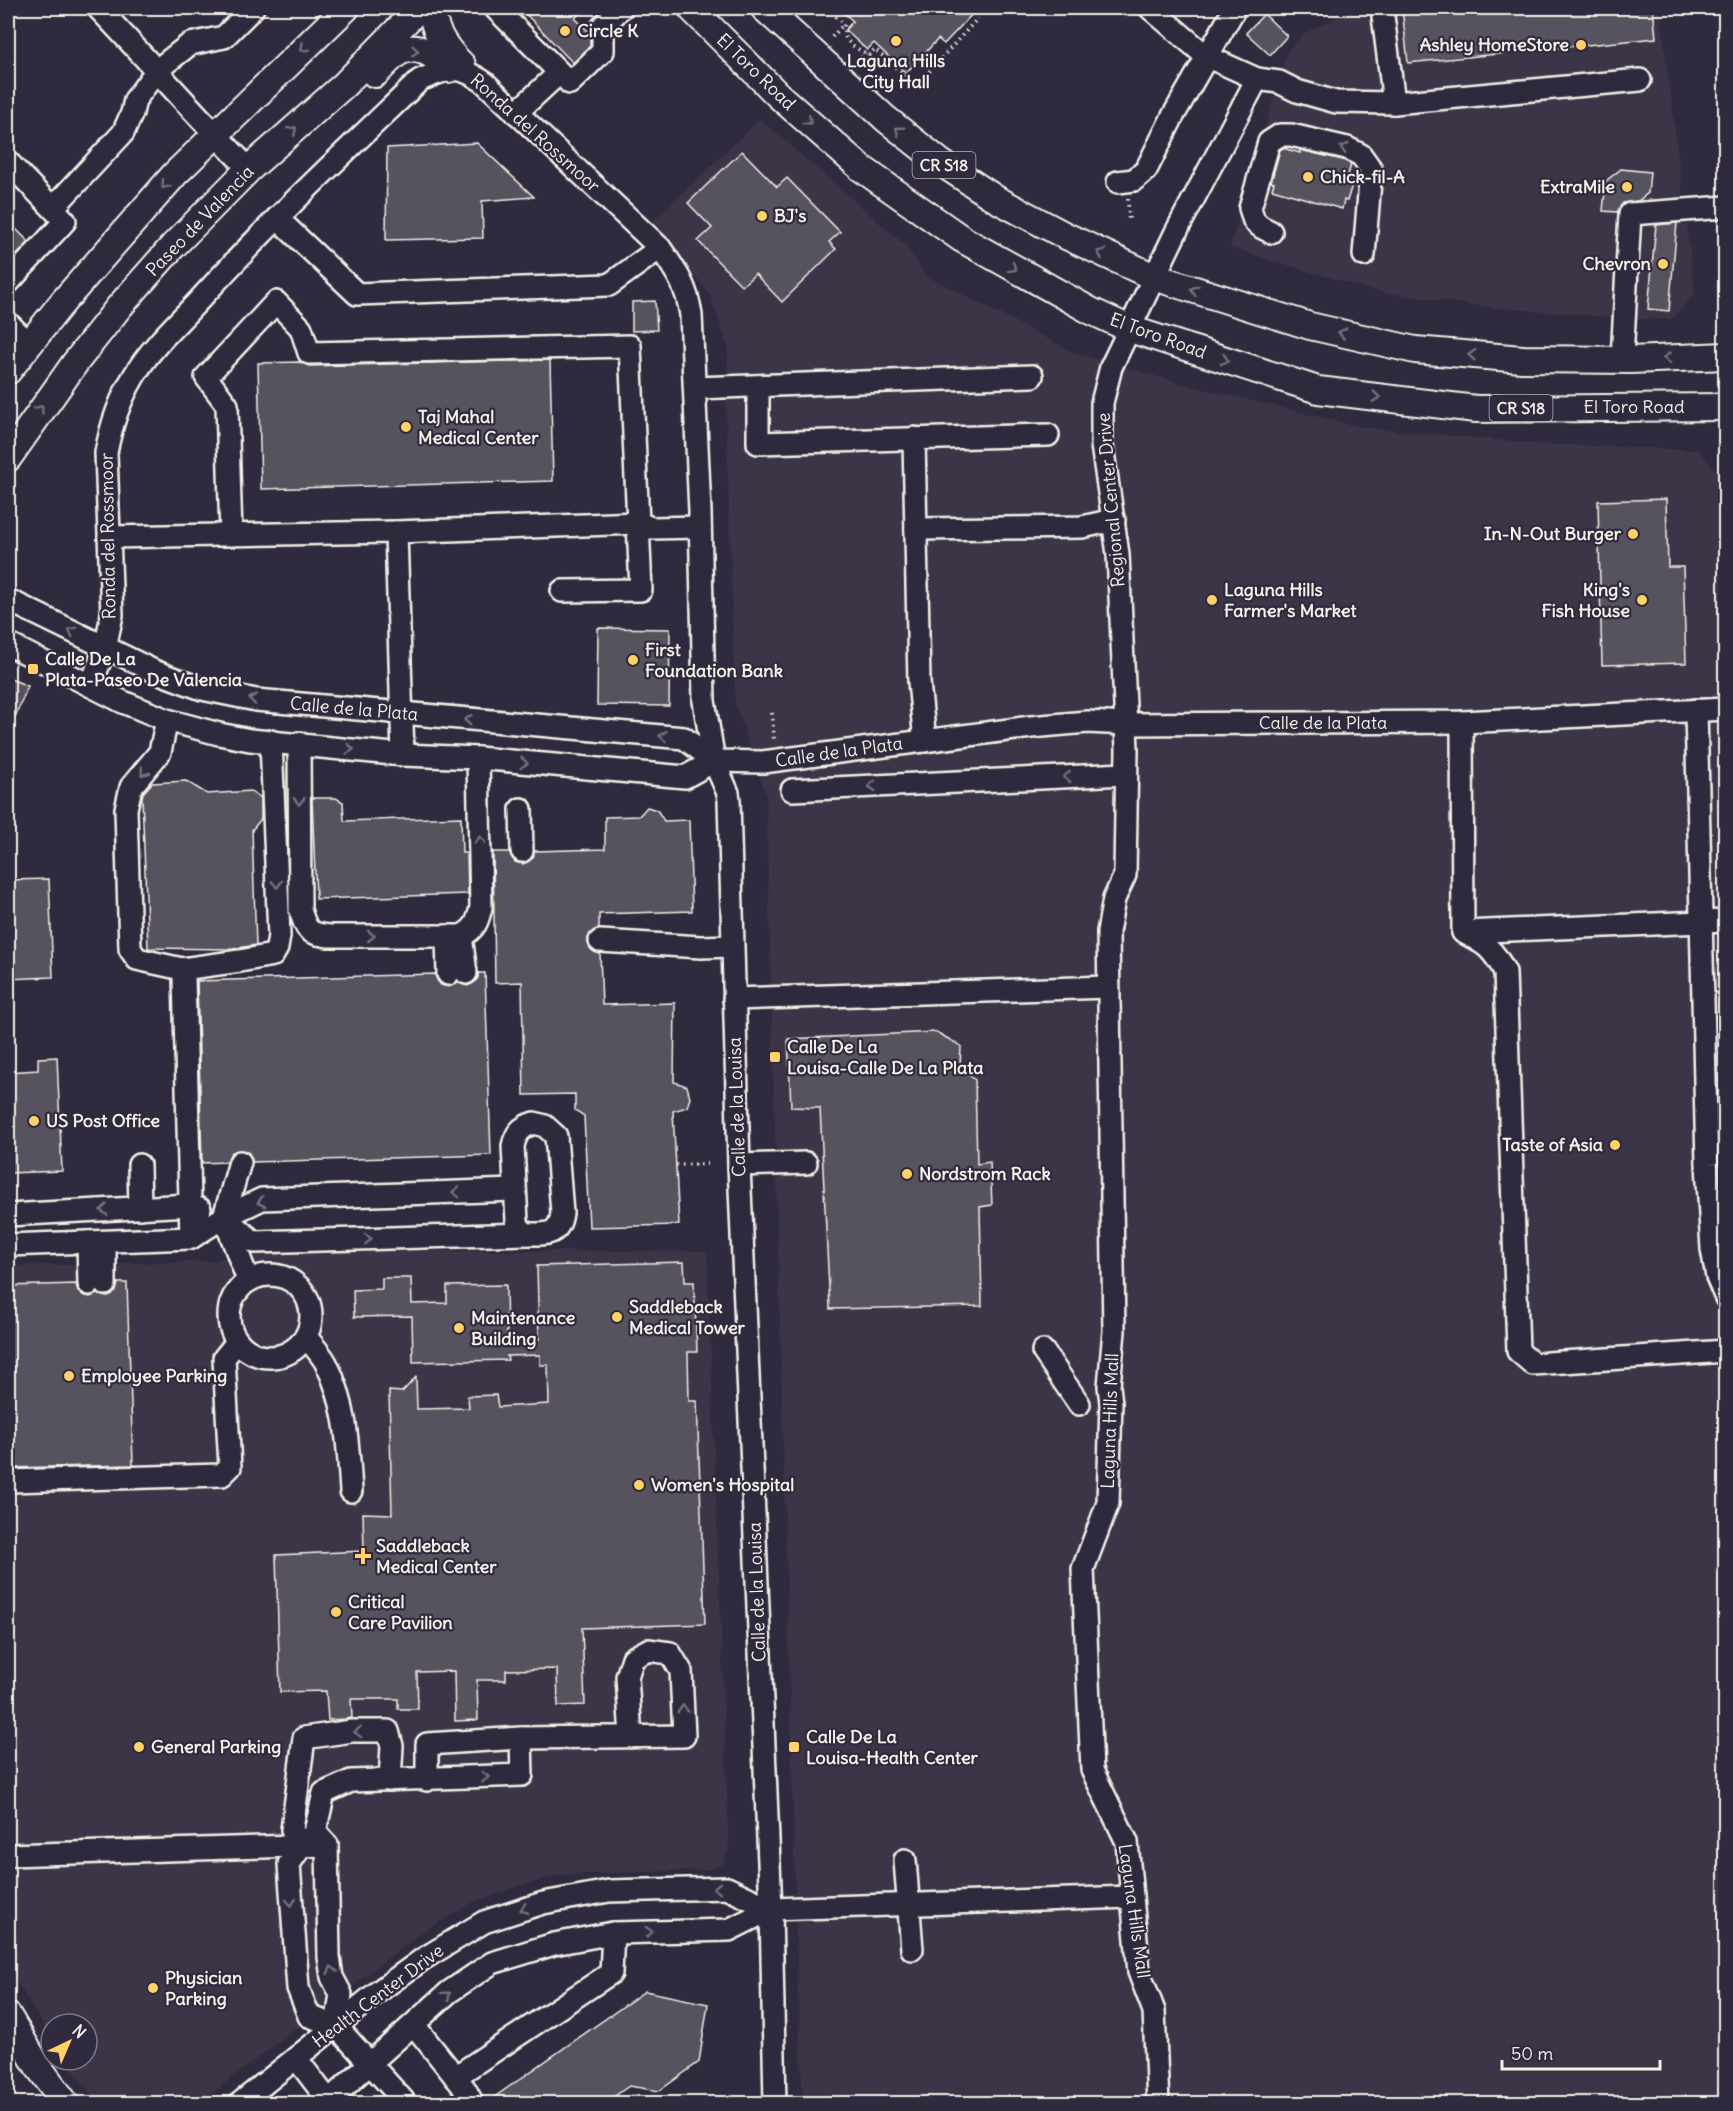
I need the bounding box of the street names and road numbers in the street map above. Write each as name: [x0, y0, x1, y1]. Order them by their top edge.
street label: El Toro Road: [712, 28, 801, 115]
street label: Ronda del Rossmoor: [466, 68, 605, 197]
road number: CR S18: [912, 152, 976, 178]
street label: Paseo de Valencia: [141, 160, 259, 281]
street label: El Toro Road: [1107, 307, 1210, 364]
road number: CR S18: [1490, 395, 1552, 421]
street label: El Toro Road: [1583, 395, 1685, 418]
street label: Regional Center Drive: [1091, 412, 1130, 588]
street label: Ronda del Rossmoor: [95, 452, 120, 620]
street label: Calle de la Plata: [289, 691, 419, 726]
street label: Calle de la Plata: [1259, 711, 1387, 734]
street label: Calle de la Plata: [774, 731, 904, 772]
street label: Calle de la Louisa: [723, 1037, 750, 1177]
street label: Laguna Hills Mall: [1096, 1353, 1123, 1489]
street label: Calle de la Louisa: [743, 1522, 770, 1662]
street label: Laguna Hills Mall: [1114, 1842, 1155, 1980]
street label: Health Center Drive: [307, 1939, 448, 2053]

